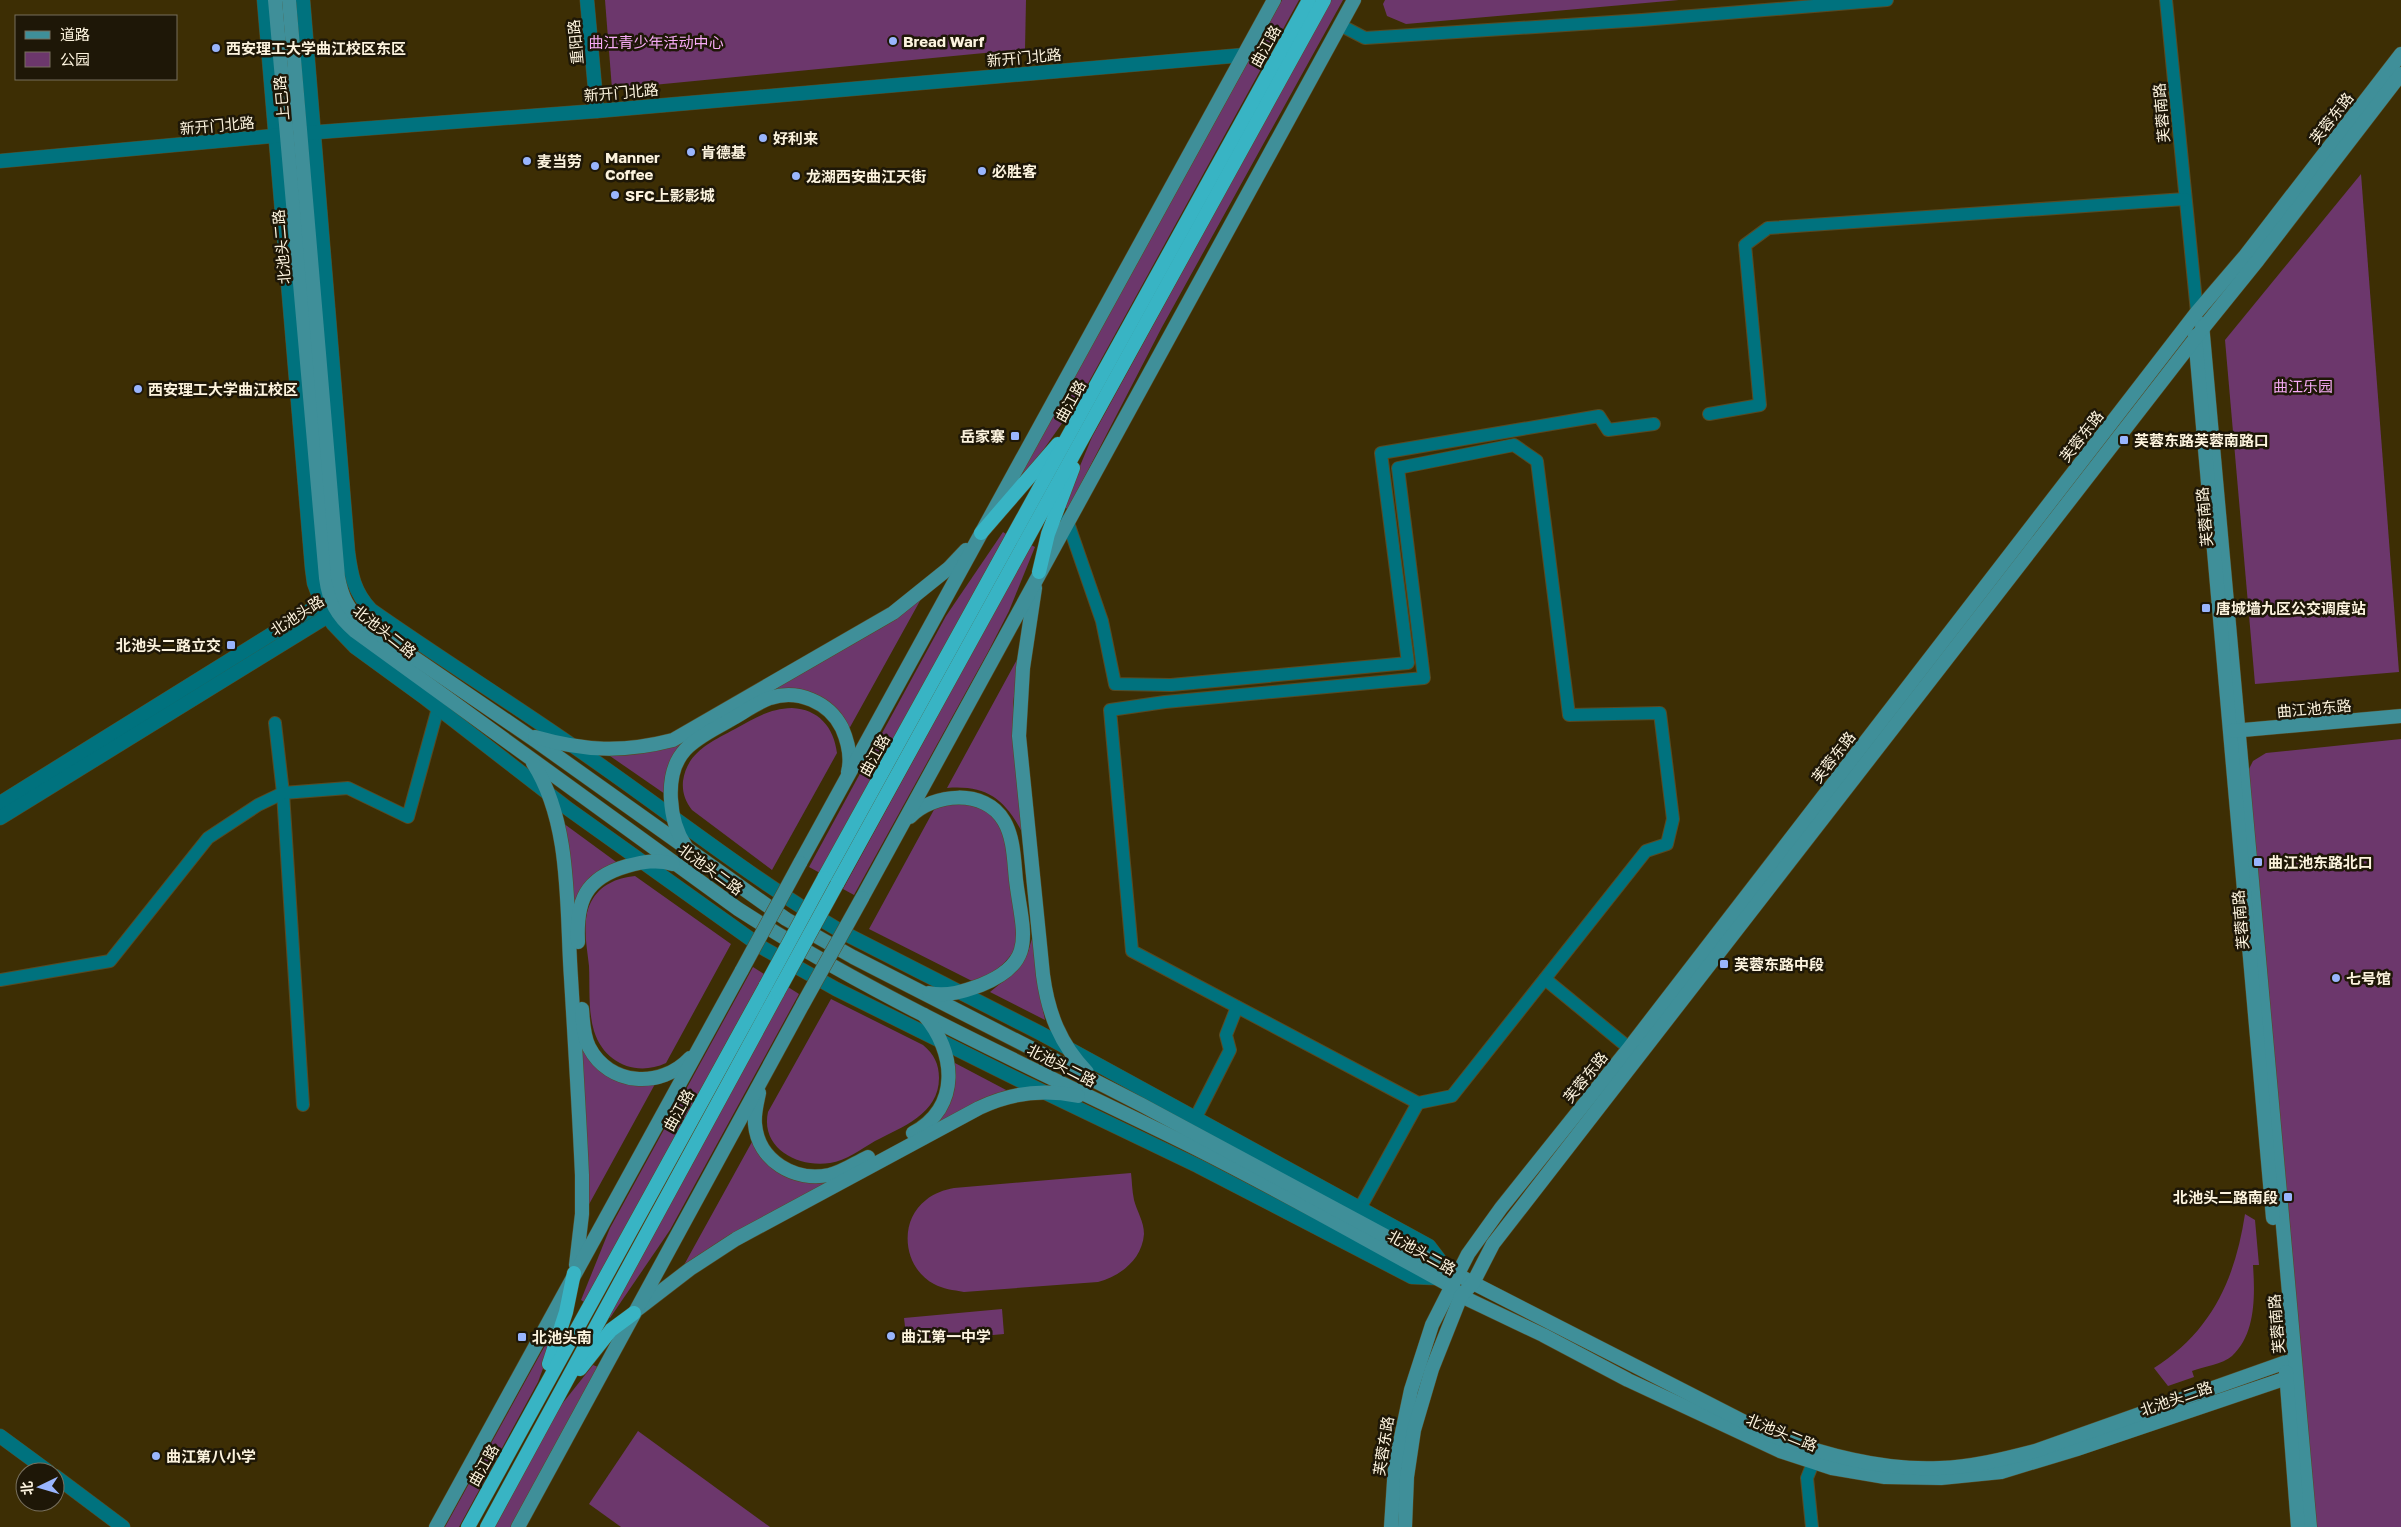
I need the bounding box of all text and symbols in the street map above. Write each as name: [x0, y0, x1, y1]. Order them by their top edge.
legend: [15, 15, 178, 80]
street label: 重阳路: [564, 19, 586, 65]
street label: 曲江路: [1246, 22, 1284, 70]
text: 道路: [60, 25, 90, 43]
place label: Bread Warf: [903, 32, 985, 50]
park label: 曲江青少年活动中心: [588, 33, 724, 51]
marker: Bread Warf: [887, 35, 899, 47]
place label: 西安理工大学曲江校区东区: [226, 39, 406, 57]
marker: 西安理工大学曲江校区东区: [210, 42, 222, 54]
street label: 新开门北路: [986, 45, 1062, 69]
text: 公园: [60, 50, 90, 68]
street label: 上巳路: [270, 75, 292, 121]
street label: 新开门北路: [583, 80, 659, 104]
street label: 芙蓉南路: [2149, 82, 2173, 144]
street label: 芙蓉东路: [2305, 89, 2357, 147]
street label: 新开门北路: [179, 113, 255, 137]
place label: 好利来: [773, 129, 818, 147]
marker: 好利来: [757, 132, 769, 144]
place label: 肯德基: [701, 143, 746, 161]
marker: 肯德基: [685, 146, 697, 158]
place label: Manner Coffee: [605, 148, 660, 183]
place label: 麦当劳: [537, 152, 582, 170]
marker: 麦当劳: [521, 155, 533, 167]
marker: Manner Coffee: [589, 160, 601, 172]
place label: 必胜客: [992, 162, 1037, 180]
marker: 必胜客: [976, 165, 988, 177]
place label: 龙湖西安曲江天街: [806, 167, 926, 185]
marker: 龙湖西安曲江天街: [790, 170, 802, 182]
place label: SFC上影影城: [625, 186, 715, 204]
marker: SFC上影影城: [609, 189, 621, 201]
street label: 北池头二路: [269, 209, 293, 285]
street label: 曲江路: [1051, 377, 1089, 425]
park label: 曲江乐园: [2273, 377, 2333, 395]
place label: 西安理工大学曲江校区: [148, 380, 298, 398]
marker: 西安理工大学曲江校区: [132, 383, 144, 395]
street label: 芙蓉东路: [2055, 407, 2107, 465]
place label: 岳家寨: [960, 427, 1005, 445]
marker: 岳家寨: [1009, 430, 1021, 442]
place label: 芙蓉东路芙蓉南路口: [2134, 431, 2269, 449]
marker: 芙蓉东路芙蓉南路口: [2118, 434, 2130, 446]
street label: 芙蓉南路: [2192, 486, 2216, 548]
street label: 北池头路: [267, 591, 327, 639]
place label: 唐城墙九区公交调度站: [2216, 599, 2366, 617]
street label: 北池头二路: [350, 601, 420, 661]
marker: 唐城墙九区公交调度站: [2200, 602, 2212, 614]
place label: 北池头二路立交: [116, 636, 221, 654]
marker: 北池头二路立交: [225, 639, 237, 651]
street label: 曲江池东路: [2276, 696, 2352, 720]
street label: 芙蓉东路: [1807, 728, 1859, 786]
street label: 曲江路: [855, 731, 893, 779]
street label: 北池头二路: [675, 840, 747, 898]
place label: 曲江池东路北口: [2268, 853, 2373, 871]
marker: 曲江池东路北口: [2252, 856, 2264, 868]
street label: 芙蓉南路: [2228, 889, 2252, 951]
place label: 芙蓉东路中段: [1734, 955, 1824, 973]
marker: 芙蓉东路中段: [1718, 958, 1730, 970]
place label: 七号馆: [2346, 969, 2391, 987]
marker: 七号馆: [2330, 972, 2342, 984]
street label: 北池头二路: [1024, 1040, 1100, 1090]
street label: 芙蓉东路: [1559, 1048, 1611, 1106]
street label: 曲江路: [659, 1086, 697, 1134]
place label: 北池头二路南段: [2173, 1188, 2278, 1206]
marker: 北池头二路南段: [2282, 1191, 2294, 1203]
street label: 北池头二路: [1385, 1226, 1459, 1278]
street label: 芙蓉南路: [2264, 1293, 2288, 1355]
place label: 曲江第一中学: [901, 1327, 991, 1345]
place label: 北池头南: [532, 1328, 592, 1346]
marker: 曲江第一中学: [885, 1330, 897, 1342]
marker: 北池头南: [516, 1331, 528, 1343]
street label: 北池头二路: [2138, 1377, 2214, 1419]
street label: 北池头二路: [1744, 1410, 1820, 1454]
street label: 芙蓉东路: [1369, 1415, 1397, 1477]
street label: 曲江路: [464, 1441, 502, 1489]
place label: 曲江第八小学: [166, 1447, 256, 1465]
marker: 曲江第八小学: [150, 1450, 162, 1462]
north arrow: [15, 1462, 65, 1512]
text: 北: [17, 1480, 36, 1496]

